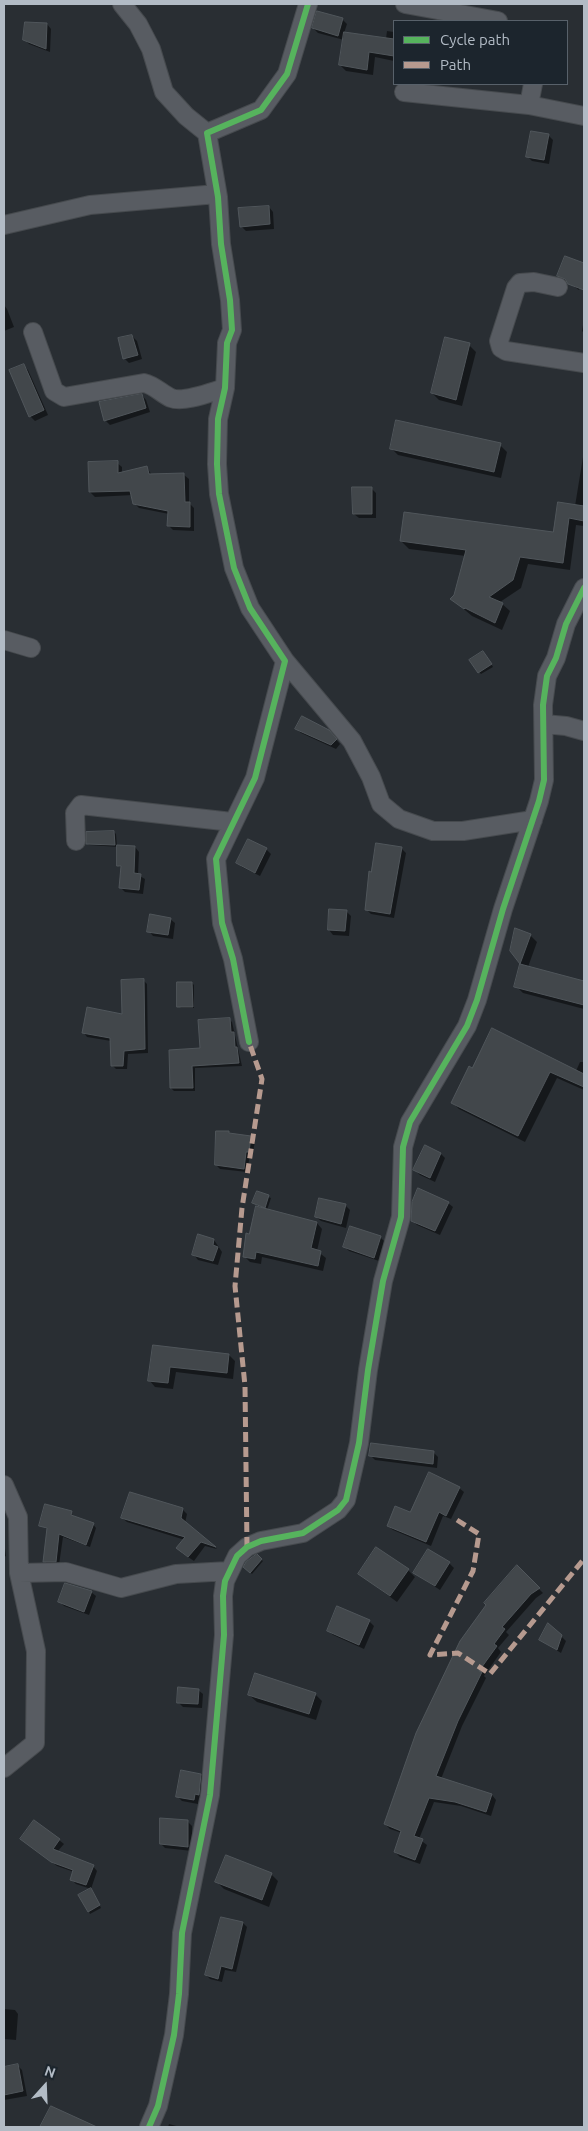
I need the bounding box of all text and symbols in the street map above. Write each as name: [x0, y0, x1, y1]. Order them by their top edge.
legend: [393, 20, 568, 85]
text: Cycle path: [440, 31, 510, 48]
text: Path: [440, 56, 471, 73]
north arrow: [20, 2061, 70, 2111]
text: N: [42, 2063, 58, 2081]

